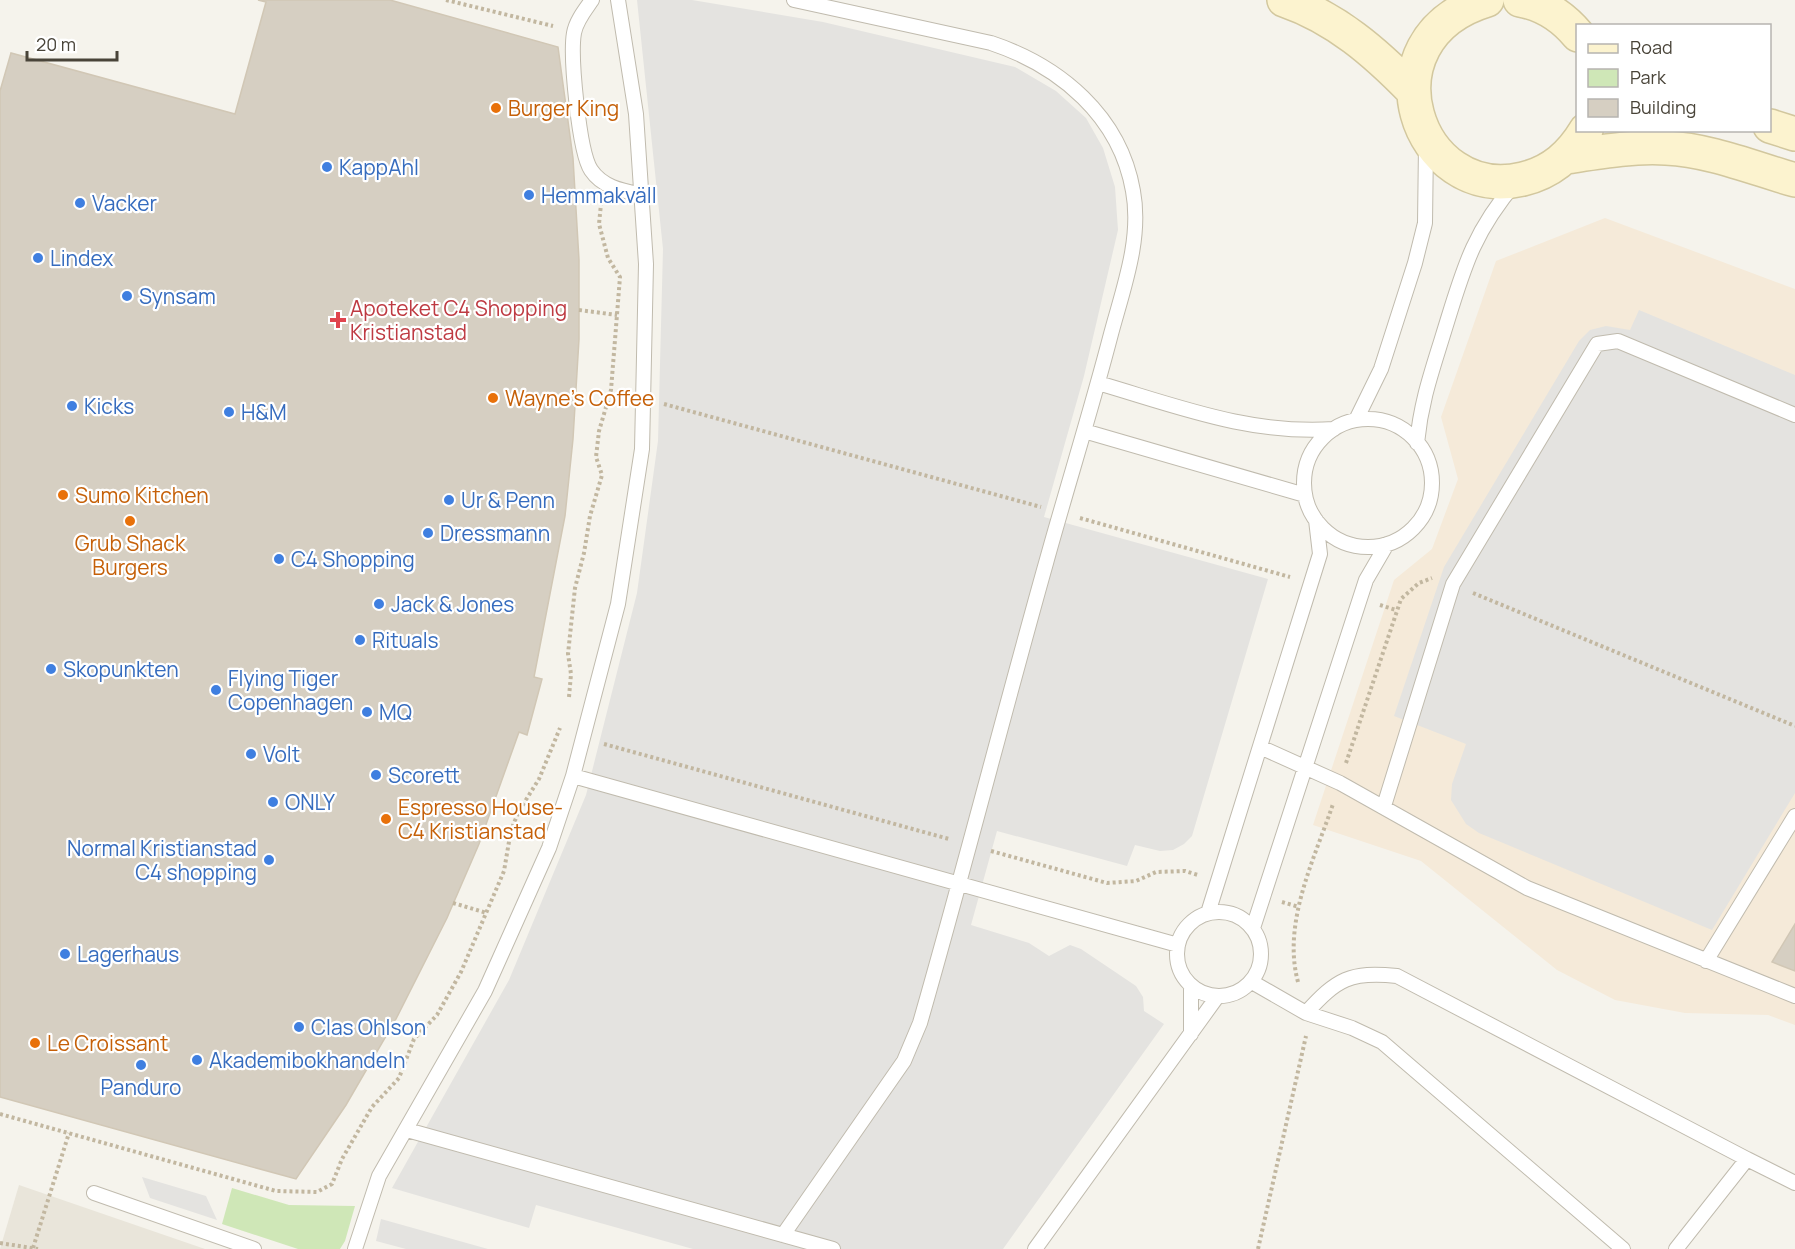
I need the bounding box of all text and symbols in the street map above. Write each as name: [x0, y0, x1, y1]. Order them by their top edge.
scale bar: [27, 24, 117, 62]
legend: [1576, 24, 1771, 132]
text: 20 m: [36, 32, 76, 56]
text: Road: [1630, 35, 1673, 59]
text: Park: [1630, 65, 1667, 89]
place label: Burger King: [508, 94, 619, 122]
text: Building: [1630, 95, 1696, 119]
marker: Burger King: [489, 101, 503, 115]
place label: KappAhl: [339, 153, 419, 181]
marker: KappAhl: [320, 160, 334, 174]
place label: Hemmakväll: [541, 181, 657, 209]
marker: Hemmakväll: [522, 188, 536, 202]
place label: Vacker: [92, 189, 157, 217]
marker: Vacker: [73, 196, 87, 210]
place label: Lindex: [50, 244, 113, 272]
marker: Lindex: [31, 251, 45, 265]
place label: Synsam: [139, 282, 216, 310]
marker: Synsam: [120, 289, 134, 303]
place label: Apoteket C4 Shopping Kristianstad: [350, 294, 567, 346]
marker: Apoteket C4 Shopping Kristianstad: [331, 313, 345, 327]
place label: Wayne's Coffee: [505, 384, 654, 412]
marker: Wayne's Coffee: [486, 391, 500, 405]
place label: Kicks: [84, 392, 134, 420]
place label: H&M: [241, 398, 287, 426]
marker: Kicks: [65, 399, 79, 413]
marker: H&M: [222, 405, 236, 419]
place label: Sumo Kitchen: [75, 481, 209, 509]
place label: Ur & Penn: [461, 486, 555, 514]
marker: Sumo Kitchen: [56, 488, 70, 502]
marker: Ur & Penn: [442, 493, 456, 507]
marker: Grub Shack Burgers: [123, 514, 137, 528]
place label: Dressmann: [440, 519, 550, 547]
marker: Dressmann: [421, 526, 435, 540]
place label: Grub Shack Burgers: [75, 529, 186, 581]
place label: C4 Shopping: [291, 545, 415, 573]
marker: C4 Shopping: [272, 552, 286, 566]
place label: Jack & Jones: [391, 590, 514, 618]
marker: Jack & Jones: [372, 597, 386, 611]
place label: Rituals: [372, 626, 439, 654]
marker: Rituals: [353, 633, 367, 647]
place label: Skopunkten: [63, 655, 179, 683]
marker: Skopunkten: [44, 662, 58, 676]
place label: Flying Tiger Copenhagen: [228, 664, 353, 716]
marker: Flying Tiger Copenhagen: [209, 683, 223, 697]
place label: MQ: [379, 698, 412, 726]
marker: MQ: [360, 705, 374, 719]
place label: Volt: [263, 740, 300, 768]
marker: Volt: [244, 747, 258, 761]
place label: Scorett: [388, 761, 460, 789]
marker: Scorett: [369, 768, 383, 782]
place label: ONLY: [285, 788, 335, 816]
place label: Espresso House- C4 Kristianstad: [398, 793, 563, 845]
marker: ONLY: [266, 795, 280, 809]
marker: Espresso House- C4 Kristianstad: [379, 812, 393, 826]
place label: Normal Kristianstad C4 shopping: [67, 834, 257, 886]
marker: Normal Kristianstad C4 shopping: [262, 853, 276, 867]
place label: Lagerhaus: [77, 940, 179, 968]
marker: Lagerhaus: [58, 947, 72, 961]
place label: Clas Ohlson: [311, 1013, 426, 1041]
marker: Clas Ohlson: [292, 1020, 306, 1034]
place label: Le Croissant: [47, 1029, 169, 1057]
marker: Le Croissant: [28, 1036, 42, 1050]
place label: Akademibokhandeln: [209, 1046, 405, 1074]
marker: Akademibokhandeln: [190, 1053, 204, 1067]
marker: Panduro: [134, 1058, 148, 1072]
place label: Panduro: [101, 1073, 181, 1101]

